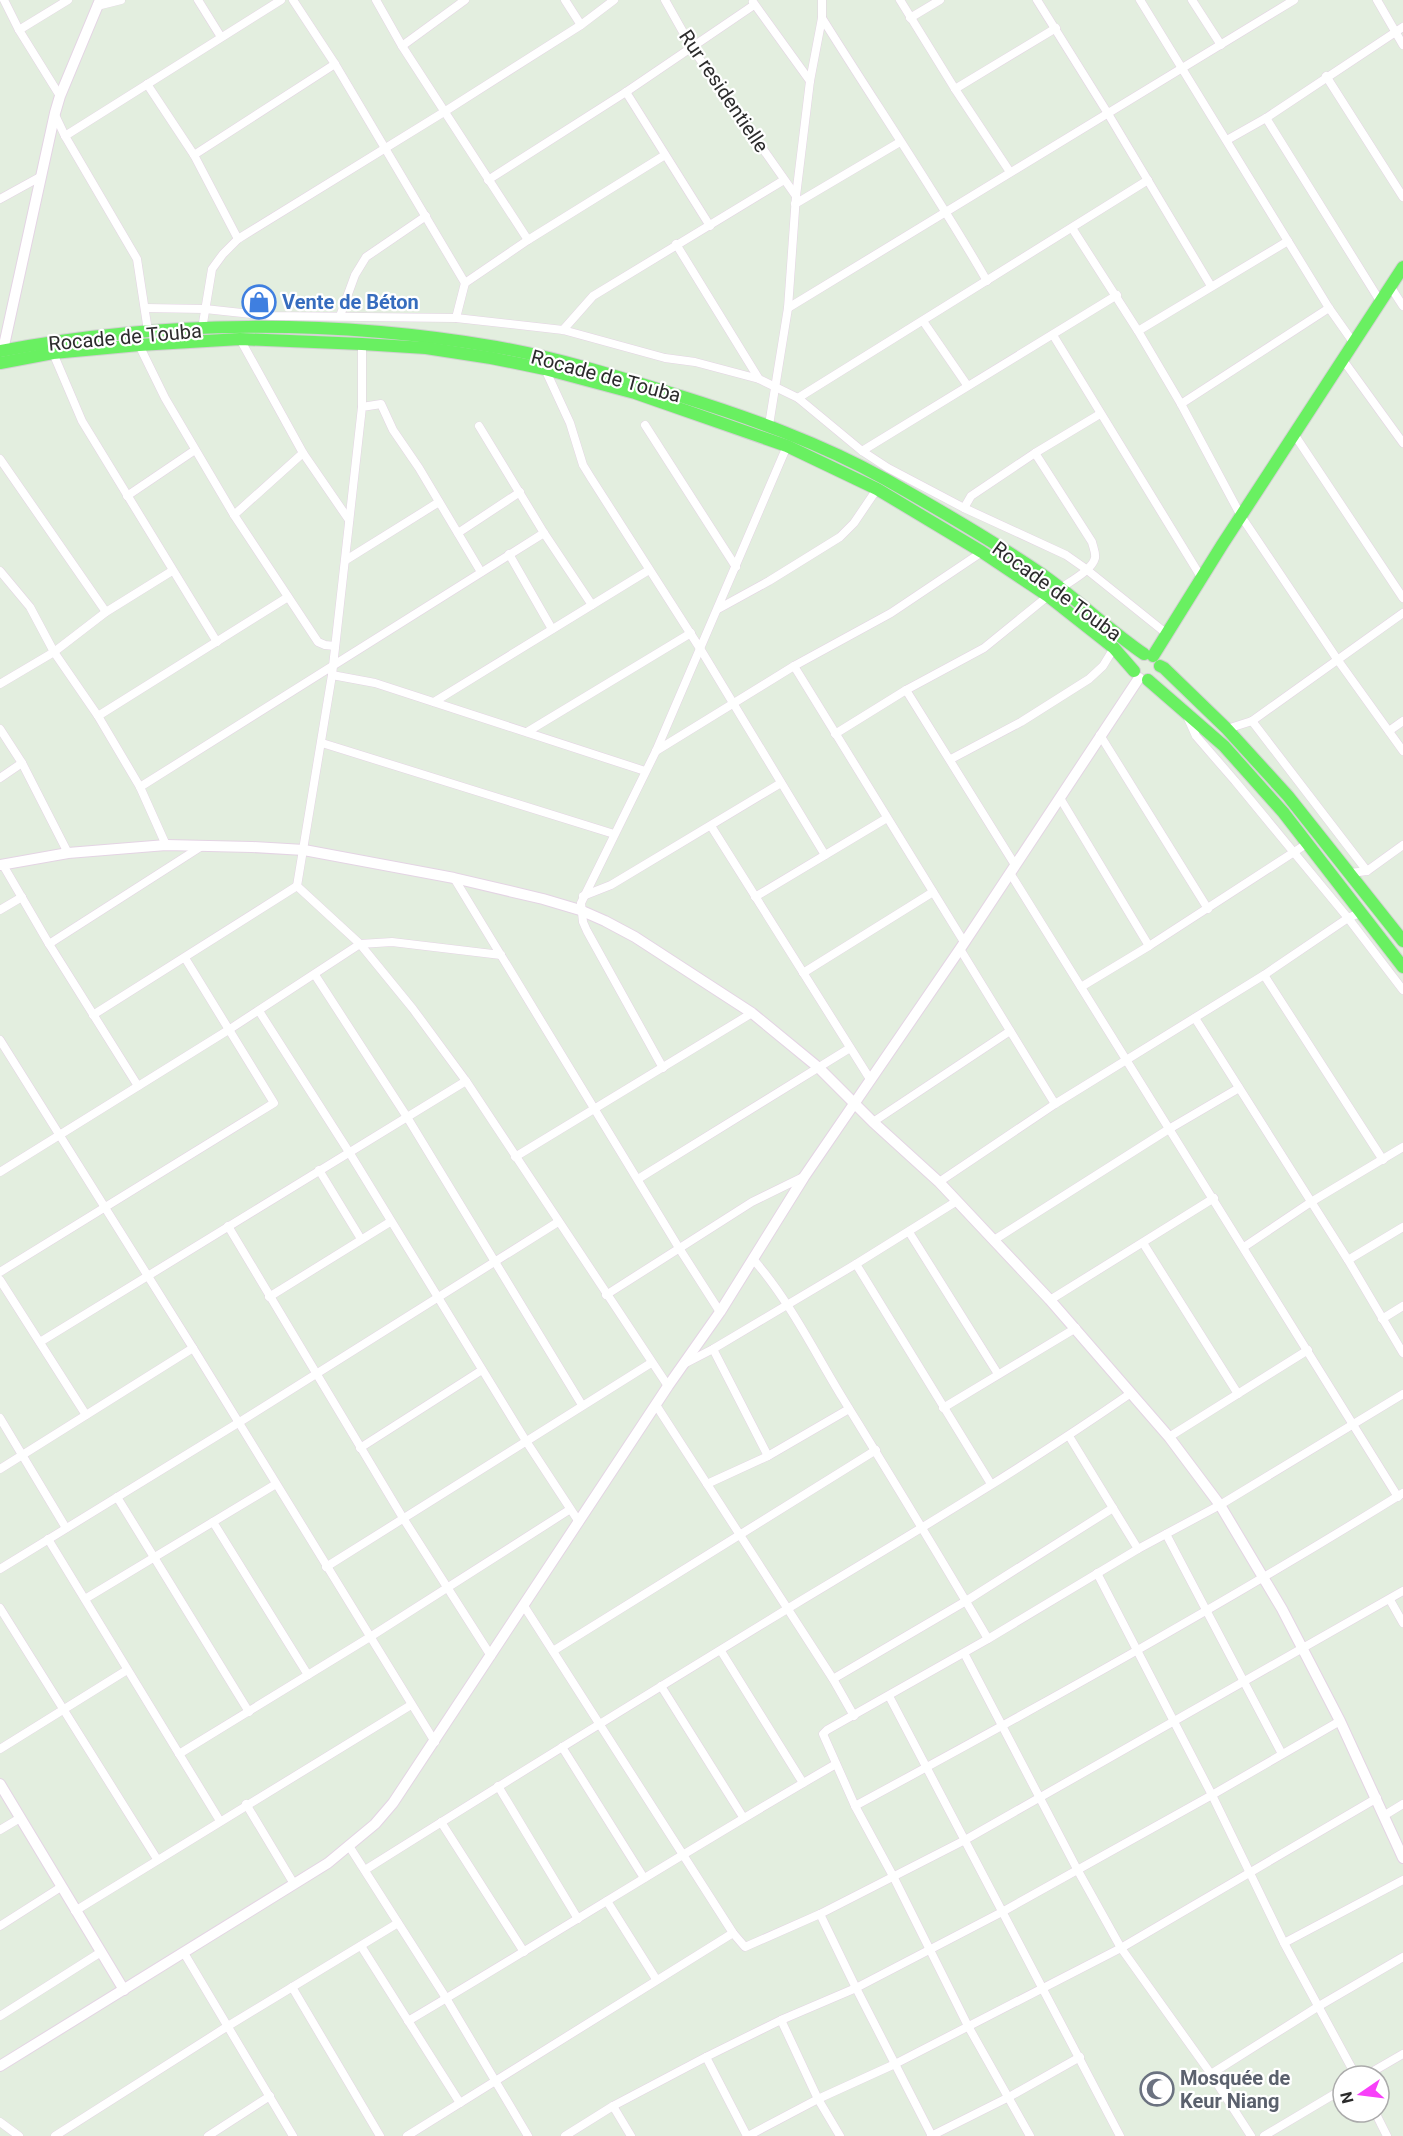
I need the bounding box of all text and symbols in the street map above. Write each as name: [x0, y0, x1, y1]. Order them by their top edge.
street label: Rur residentielle: [674, 25, 774, 157]
shop icon: Vente de Béton: [241, 284, 277, 320]
place label: Vente de Béton: [282, 290, 419, 314]
street label: Rocade de Touba: [47, 318, 203, 356]
street label: Rocade de Touba: [529, 344, 683, 408]
street label: Rocade de Touba: [988, 536, 1126, 646]
north arrow: [1331, 2064, 1391, 2124]
place label: Mosquée de Keur Niang: [1180, 2066, 1290, 2113]
mosque icon: Mosquée de Keur Niang: [1139, 2071, 1175, 2107]
text: N: [1336, 2090, 1358, 2105]

